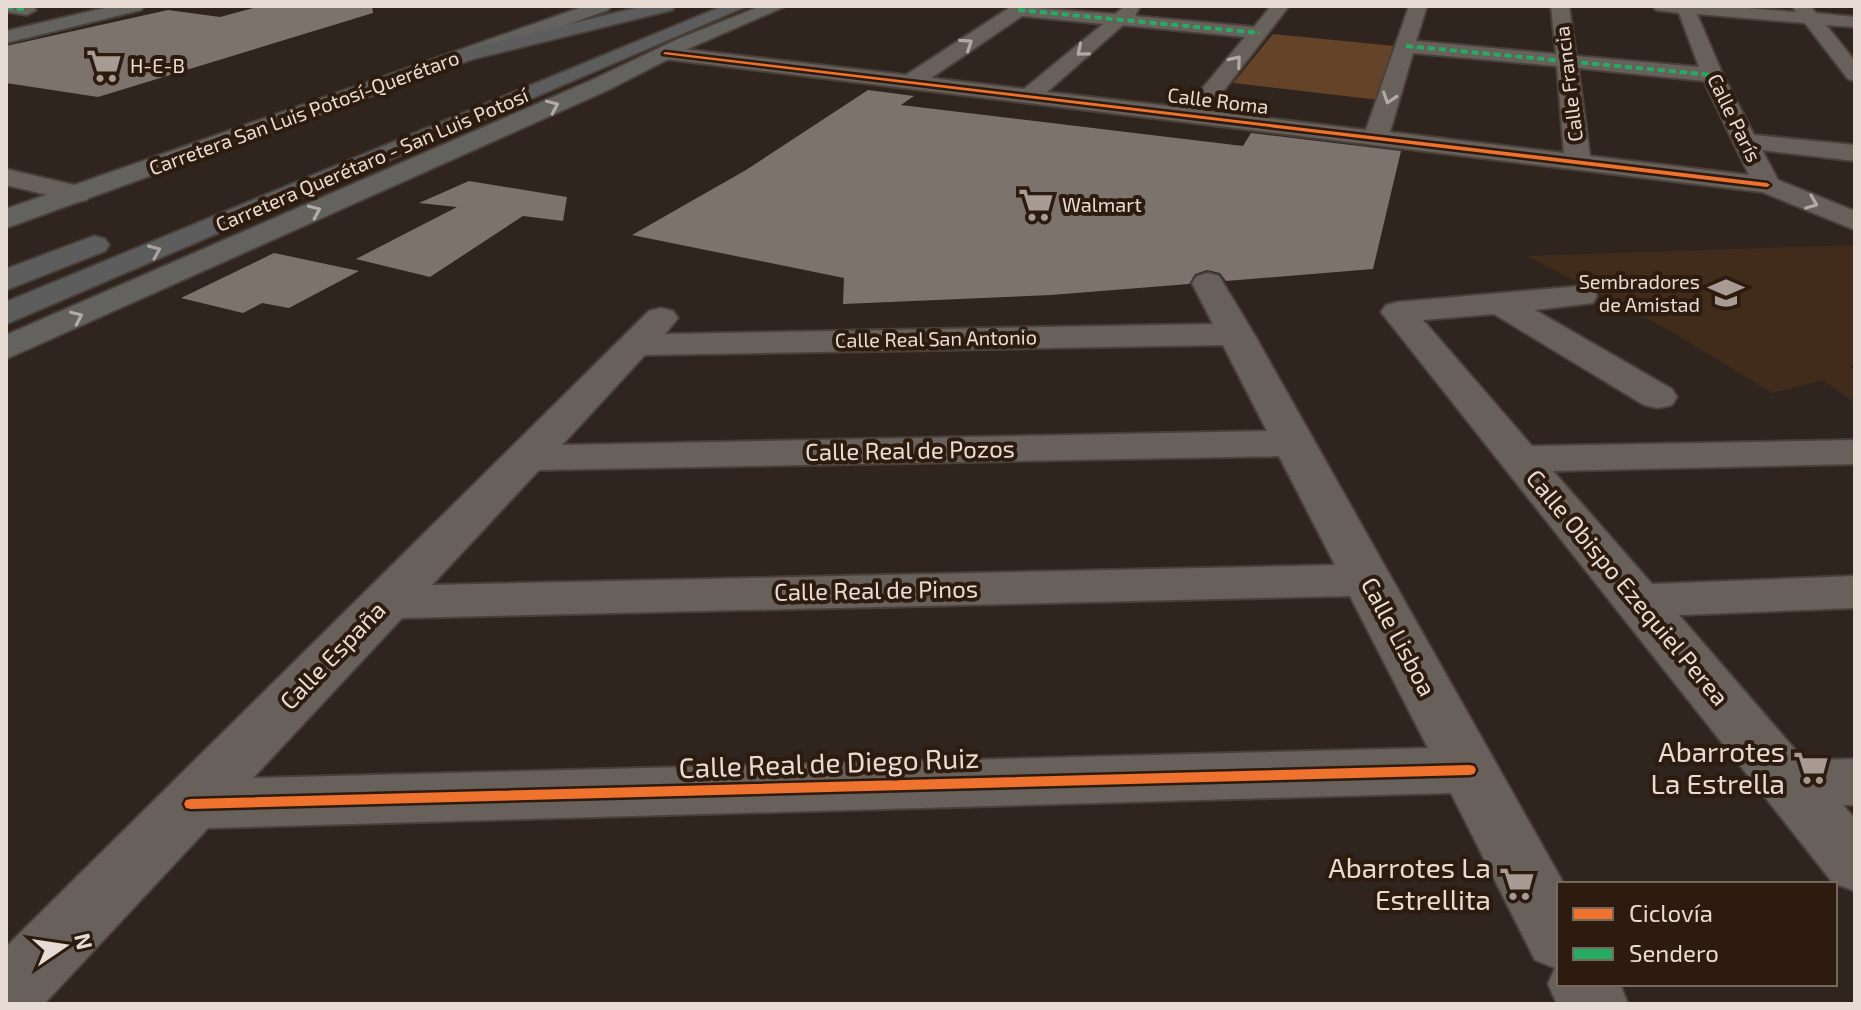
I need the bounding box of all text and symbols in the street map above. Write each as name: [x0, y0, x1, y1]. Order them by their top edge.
street label: Calle Francia: [1549, 25, 1587, 143]
one-way arrow: [958, 39, 973, 54]
one-way arrow: [1076, 41, 1091, 56]
street label: Carretera San Luis Potosí-Querétaro: [145, 45, 462, 179]
supermarket icon: H-E-B: [85, 47, 123, 85]
place label: H-E-B: [130, 53, 185, 77]
one-way arrow: [1226, 56, 1241, 70]
street label: Calle París: [1703, 69, 1767, 166]
street label: Carretera Querétaro - San Luis Potosí: [212, 82, 532, 236]
street label: Calle Roma: [1166, 82, 1270, 118]
one-way arrow: [1382, 91, 1398, 105]
one-way arrow: [545, 100, 559, 116]
supermarket icon: Walmart: [1017, 186, 1055, 224]
place label: Walmart: [1062, 192, 1142, 216]
one-way arrow: [1804, 194, 1818, 210]
one-way arrow: [307, 205, 321, 221]
one-way arrow: [147, 245, 161, 261]
place label: Sembradores de Amistad: [1579, 269, 1700, 316]
school or university icon: Sembradores de Amistad: [1707, 274, 1745, 312]
one-way arrow: [69, 310, 84, 326]
street label: Calle Real San Antonio: [835, 324, 1037, 352]
street label: Calle Real de Pozos: [805, 433, 1015, 466]
street label: Calle Obispo Ezequiel Perea: [1521, 463, 1735, 711]
street label: Calle Lisboa: [1356, 572, 1443, 701]
street label: Calle Real de Pinos: [774, 573, 978, 606]
street label: Calle España: [273, 595, 391, 715]
place label: Abarrotes La Estrella: [1651, 734, 1785, 800]
street label: Calle Real de Diego Ruiz: [678, 740, 980, 784]
supermarket icon: Abarrotes La Estrella: [1792, 749, 1830, 787]
place label: Abarrotes La Estrellita: [1328, 850, 1491, 916]
supermarket icon: Abarrotes La Estrellita: [1498, 865, 1536, 903]
legend: [1557, 882, 1837, 986]
text: Ciclovía: [1629, 898, 1713, 927]
north arrow: [24, 906, 104, 986]
text: N: [70, 931, 99, 952]
text: Sendero: [1629, 938, 1719, 967]

